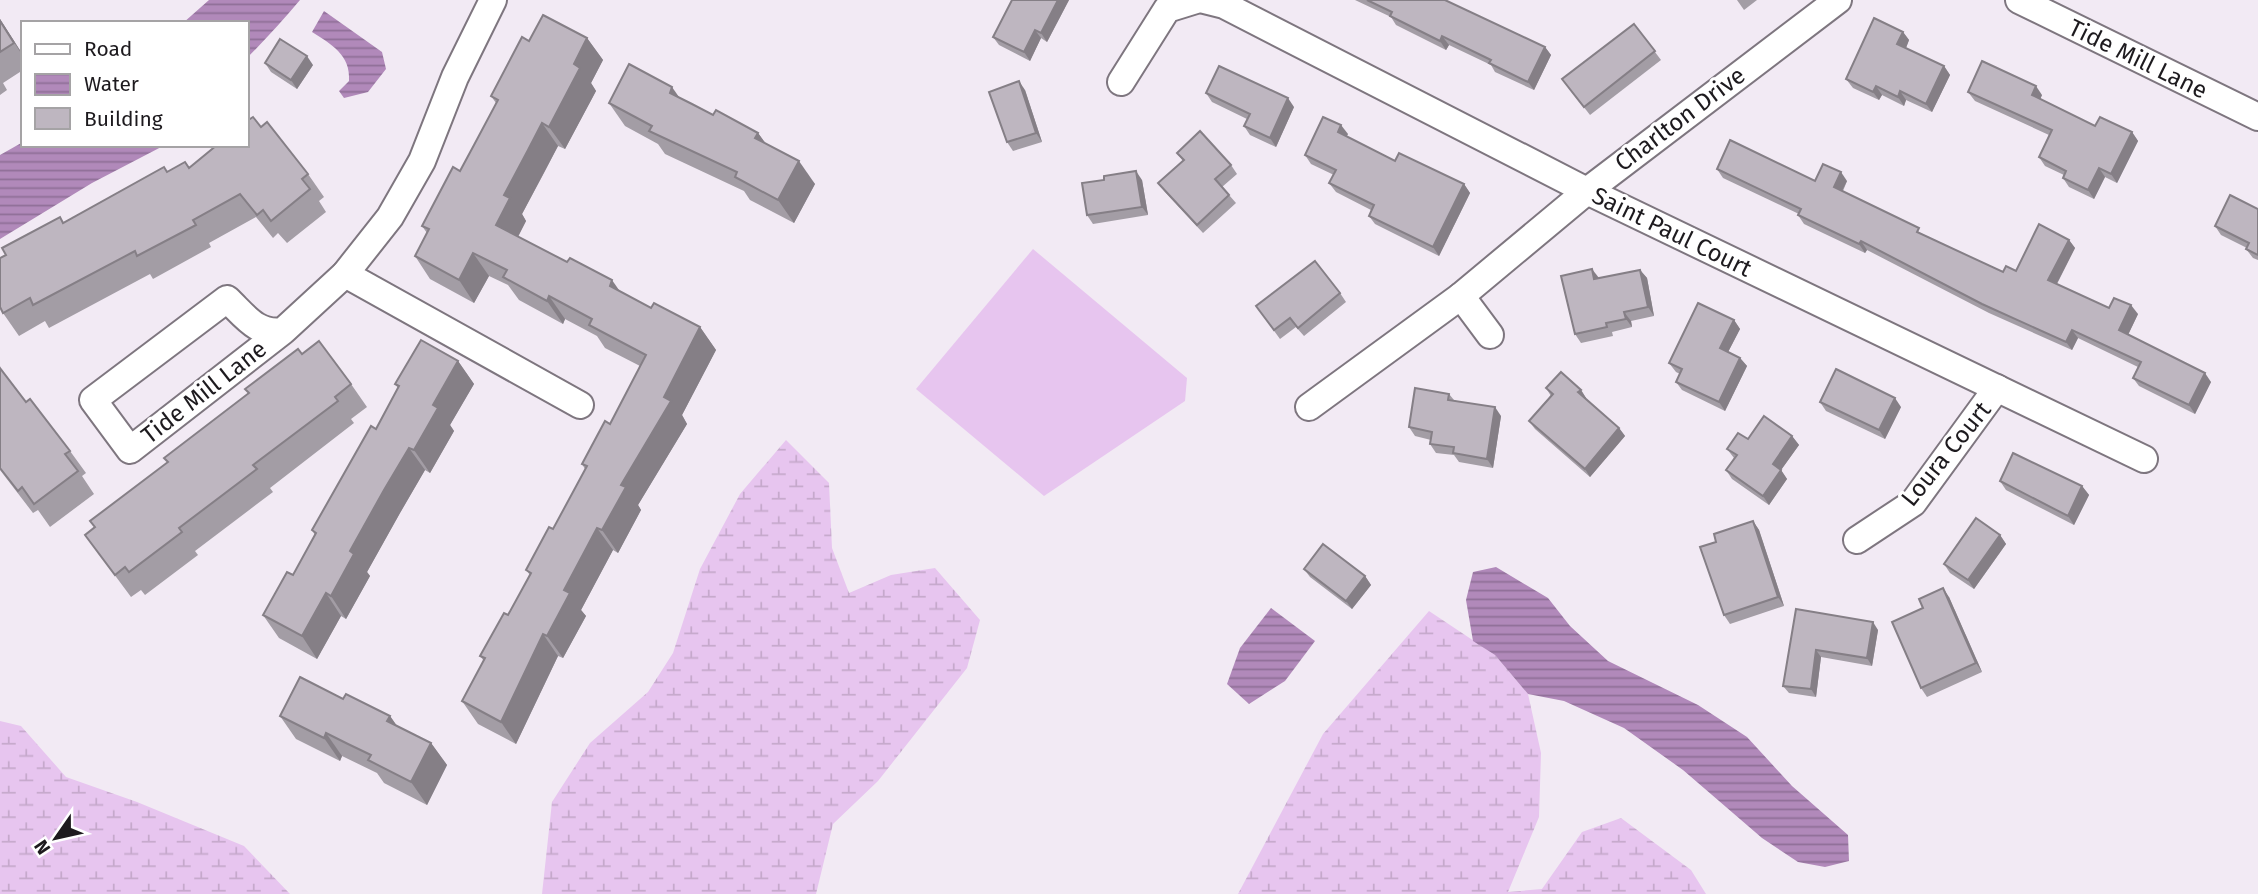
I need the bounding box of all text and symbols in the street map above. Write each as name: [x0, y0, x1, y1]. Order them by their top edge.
street label: Tide Mill Lane: [2064, 13, 2212, 105]
legend: [21, 21, 248, 147]
text: Road: [84, 36, 132, 62]
street label: Charlton Drive: [1609, 61, 1751, 177]
text: Water: [84, 71, 139, 97]
text: Building: [84, 106, 163, 132]
street label: Saint Paul Court: [1588, 181, 1757, 283]
street label: Tide Mill Lane: [136, 335, 272, 449]
street label: Loura Court: [1895, 396, 1997, 512]
north arrow: [21, 803, 91, 873]
text: N: [29, 836, 55, 859]

